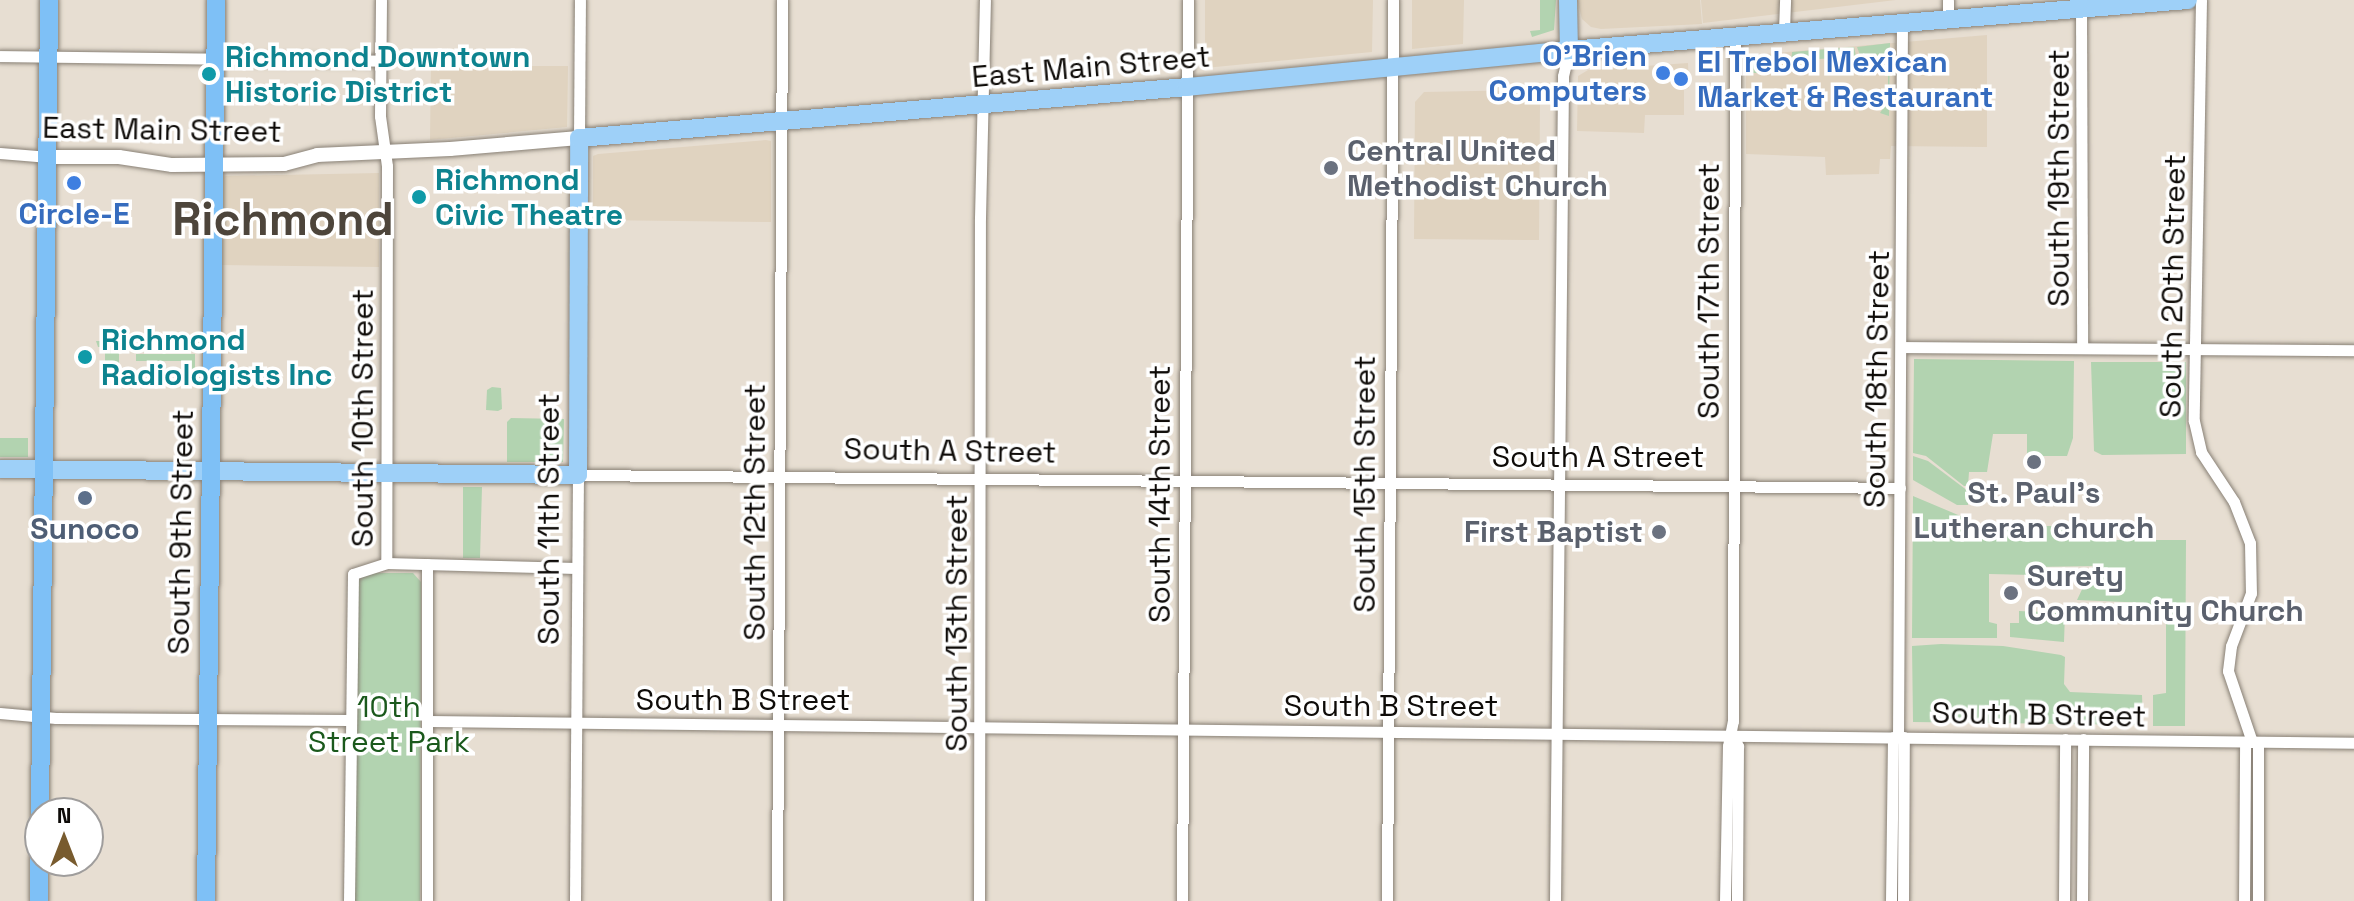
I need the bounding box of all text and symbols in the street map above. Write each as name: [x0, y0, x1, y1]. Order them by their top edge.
place label: O'Brien Computers: [1488, 38, 1647, 108]
place label: Richmond Downtown Historic District: [225, 39, 531, 110]
street label: East Main Street: [970, 39, 1212, 95]
place label: El Trebol Mexican Market & Restaurant: [1697, 44, 1994, 114]
street label: South 19th Street: [2041, 49, 2077, 307]
marker: O'Brien Computers: [1654, 64, 1672, 82]
marker: Richmond Downtown Historic District: [200, 65, 218, 83]
marker: El Trebol Mexican Market & Restaurant: [1672, 70, 1690, 88]
street label: East Main Street: [42, 110, 282, 150]
place label: Central United Methodist Church: [1347, 133, 1608, 204]
street label: South 20th Street: [2153, 154, 2193, 418]
marker: Central United Methodist Church: [1322, 159, 1340, 177]
place label: Richmond Civic Theatre: [435, 162, 624, 232]
street label: South 17th Street: [1691, 163, 1727, 419]
marker: Circle-E: [65, 174, 83, 192]
marker: Richmond Civic Theatre: [410, 188, 428, 206]
district label: Richmond: [172, 191, 394, 247]
place label: Circle-E: [18, 196, 130, 232]
street label: South 18th Street: [1857, 250, 1897, 508]
street label: South 10th Street: [345, 289, 381, 547]
place label: Richmond Radiologists Inc: [101, 322, 332, 392]
marker: Richmond Radiologists Inc: [76, 348, 94, 366]
street label: South 15th Street: [1347, 355, 1383, 613]
street label: South 14th Street: [1142, 365, 1178, 623]
street label: South 12th Street: [737, 383, 773, 641]
street label: South 11th Street: [531, 393, 567, 645]
street label: South 9th Street: [161, 409, 201, 655]
street label: South A Street: [843, 431, 1057, 471]
street label: South A Street: [1491, 439, 1705, 475]
marker: St. Paul's Lutheran church: [2025, 453, 2043, 471]
place label: St. Paul's Lutheran church: [1914, 475, 2154, 546]
marker: Sunoco: [76, 489, 94, 507]
street label: South 13th Street: [939, 494, 975, 752]
place label: Sunoco: [30, 511, 140, 547]
place label: First Baptist: [1464, 514, 1643, 550]
marker: First Baptist: [1650, 523, 1668, 541]
place label: Surety Community Church: [2027, 558, 2304, 628]
marker: Surety Community Church: [2002, 584, 2020, 602]
street label: South B Street: [636, 682, 850, 718]
street label: South B Street: [1284, 688, 1498, 724]
park label: 10th Street Park: [308, 689, 470, 760]
street label: South B Street: [1931, 695, 2147, 735]
north arrow: [24, 797, 104, 877]
text: N: [57, 801, 71, 829]

